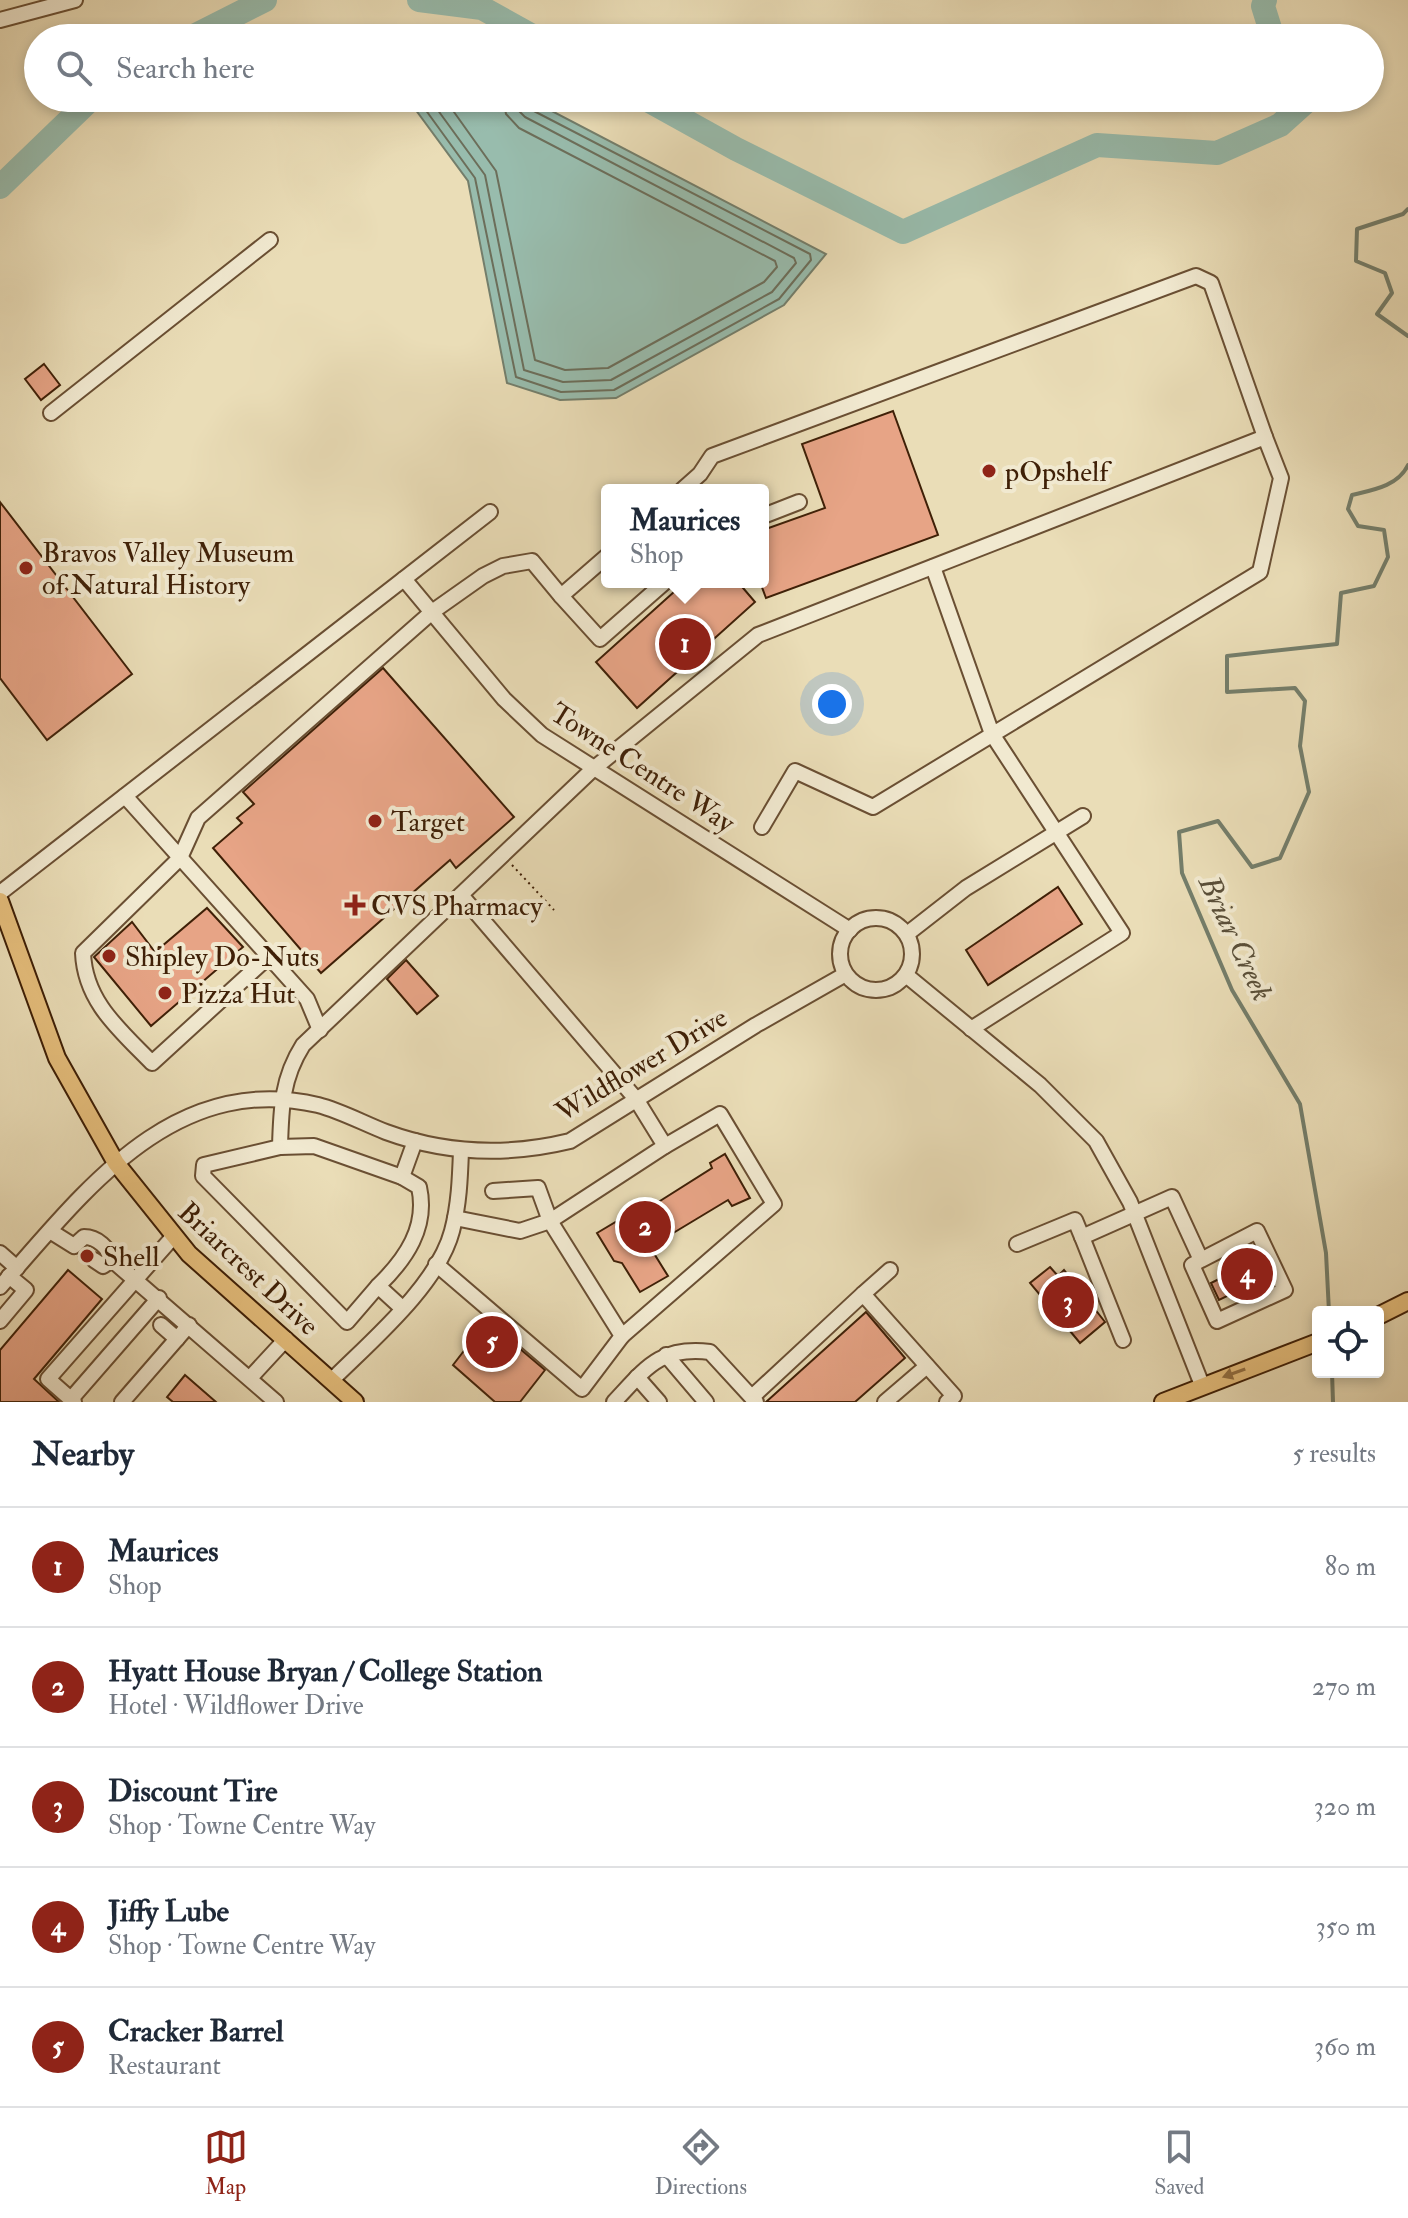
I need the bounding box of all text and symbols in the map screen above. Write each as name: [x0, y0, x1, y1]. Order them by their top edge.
search box: [24, 24, 1384, 112]
icon: search: [52, 46, 96, 90]
text: Search here: [116, 50, 255, 87]
place label: pOpshelf: [1004, 455, 1112, 490]
marker: pOpshelf: [980, 462, 998, 480]
popup: [601, 484, 769, 588]
text: Maurices: [630, 502, 740, 539]
place label: Bravos Valley Museum of Natural History: [42, 536, 295, 603]
text: Shop: [630, 539, 683, 571]
marker: Bravos Valley Museum of Natural History: [17, 559, 35, 577]
pin: 1: [659, 614, 711, 674]
your location: [812, 684, 852, 724]
street label: Towne Centre Way: [543, 696, 742, 841]
place label: Target: [391, 805, 465, 840]
marker: Target: [366, 812, 384, 830]
water label: Briar Creek: [1190, 868, 1281, 1007]
place label: CVS Pharmacy: [371, 889, 543, 924]
marker: CVS Pharmacy: [346, 896, 364, 914]
place label: Shipley Do-Nuts: [125, 940, 319, 975]
marker: Shipley Do-Nuts: [100, 947, 118, 965]
place label: Pizza Hut: [181, 977, 295, 1012]
marker: Pizza Hut: [156, 984, 174, 1002]
street label: Wildflower Drive: [549, 1000, 734, 1131]
street label: Briarcrest Drive: [170, 1195, 326, 1343]
pin: 2: [619, 1197, 671, 1257]
place label: Shell: [103, 1240, 159, 1275]
pin: 4: [1221, 1244, 1273, 1304]
marker: Shell: [78, 1247, 96, 1265]
pin: 3: [1042, 1272, 1094, 1332]
map controls: [1312, 1306, 1384, 1378]
button: locate: [1312, 1306, 1384, 1378]
pin: 5: [466, 1312, 518, 1372]
one-way arrow: [1222, 1367, 1246, 1380]
text: Nearby: [32, 1433, 134, 1476]
text: 5 results: [1292, 1438, 1376, 1470]
text: Maurices: [108, 1533, 219, 1570]
text: 1: [53, 1551, 63, 1583]
text: 80 m: [1325, 1551, 1376, 1583]
text: Shop: [108, 1570, 162, 1602]
text: Hyatt House Bryan / College Station: [108, 1653, 543, 1690]
text: 2: [51, 1671, 65, 1703]
text: 270 m: [1312, 1671, 1376, 1703]
text: Hotel · Wildflower Drive: [108, 1690, 364, 1722]
text: Discount Tire: [108, 1773, 278, 1810]
text: 3: [53, 1791, 63, 1823]
text: 320 m: [1314, 1791, 1376, 1823]
text: Shop · Towne Centre Way: [108, 1810, 375, 1842]
text: Jiffy Lube: [108, 1893, 229, 1930]
text: 4: [51, 1911, 65, 1943]
text: 350 m: [1316, 1911, 1376, 1943]
text: Shop · Towne Centre Way: [108, 1930, 375, 1962]
text: Cracker Barrel: [108, 2013, 284, 2050]
text: 5: [52, 2031, 64, 2063]
text: 360 m: [1314, 2031, 1376, 2063]
text: Restaurant: [108, 2050, 221, 2082]
tab: Map: [204, 2125, 248, 2201]
tab: Directions: [655, 2125, 747, 2201]
tab: Saved: [1154, 2125, 1204, 2201]

